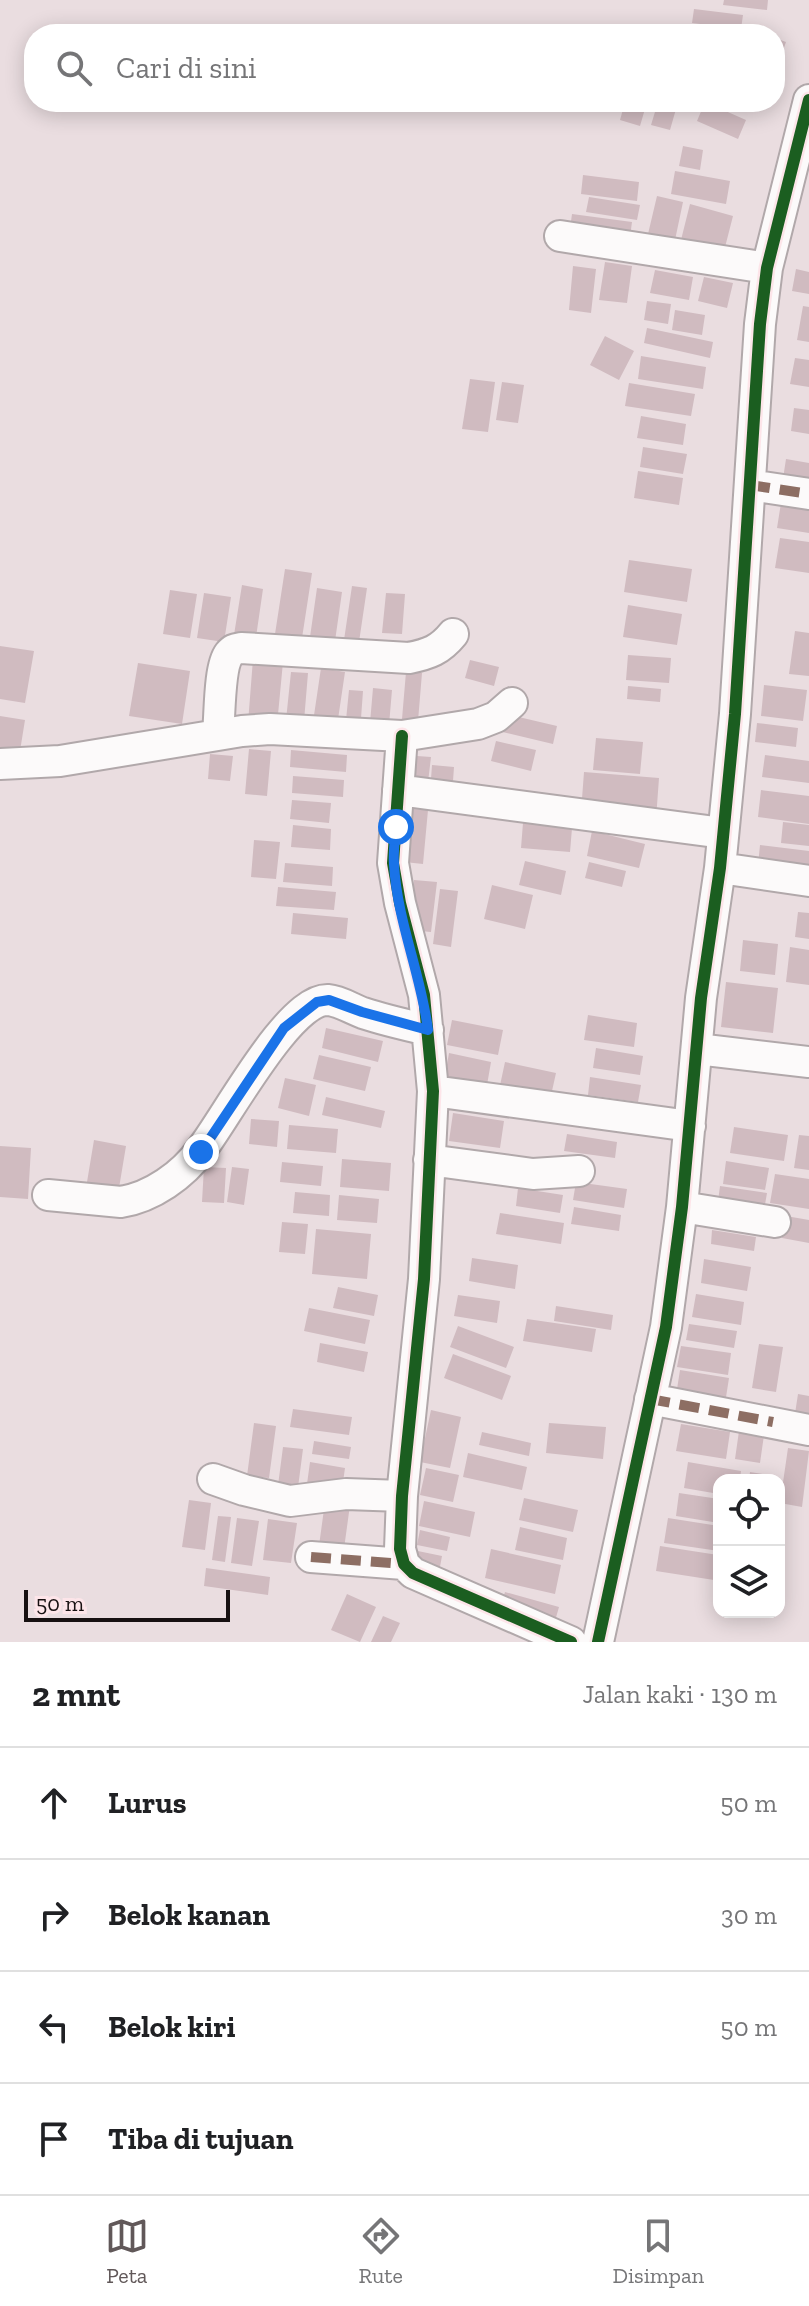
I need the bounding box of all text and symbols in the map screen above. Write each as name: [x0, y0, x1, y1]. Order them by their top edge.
search box: [24, 24, 785, 112]
icon: search: [52, 46, 96, 90]
text: Cari di sini: [116, 50, 257, 86]
route start: [378, 809, 414, 845]
route end: [183, 1134, 219, 1170]
map controls: [713, 1474, 785, 1618]
button: locate: [713, 1474, 785, 1546]
button: layers: [713, 1546, 785, 1618]
scale bar: [24, 1586, 230, 1622]
text: 50 m: [36, 1590, 84, 1617]
text: 2 mnt: [32, 1674, 120, 1715]
text: Jalan kaki · 130 m: [583, 1678, 777, 1710]
icon: ahead: [32, 1781, 76, 1825]
text: Lurus: [108, 1785, 187, 1821]
text: 50 m: [720, 1787, 777, 1819]
icon: right: [32, 1893, 76, 1937]
text: Belok kanan: [108, 1897, 270, 1933]
text: 30 m: [721, 1899, 777, 1931]
icon: left: [32, 2005, 76, 2049]
text: Belok kiri: [108, 2009, 235, 2045]
text: 50 m: [720, 2011, 777, 2043]
icon: arrive: [32, 2117, 76, 2161]
text: Tiba di tujuan: [108, 2121, 293, 2157]
tab: Peta: [105, 2214, 149, 2289]
tab: Rute: [358, 2214, 403, 2289]
tab: Disimpan: [612, 2214, 704, 2289]

